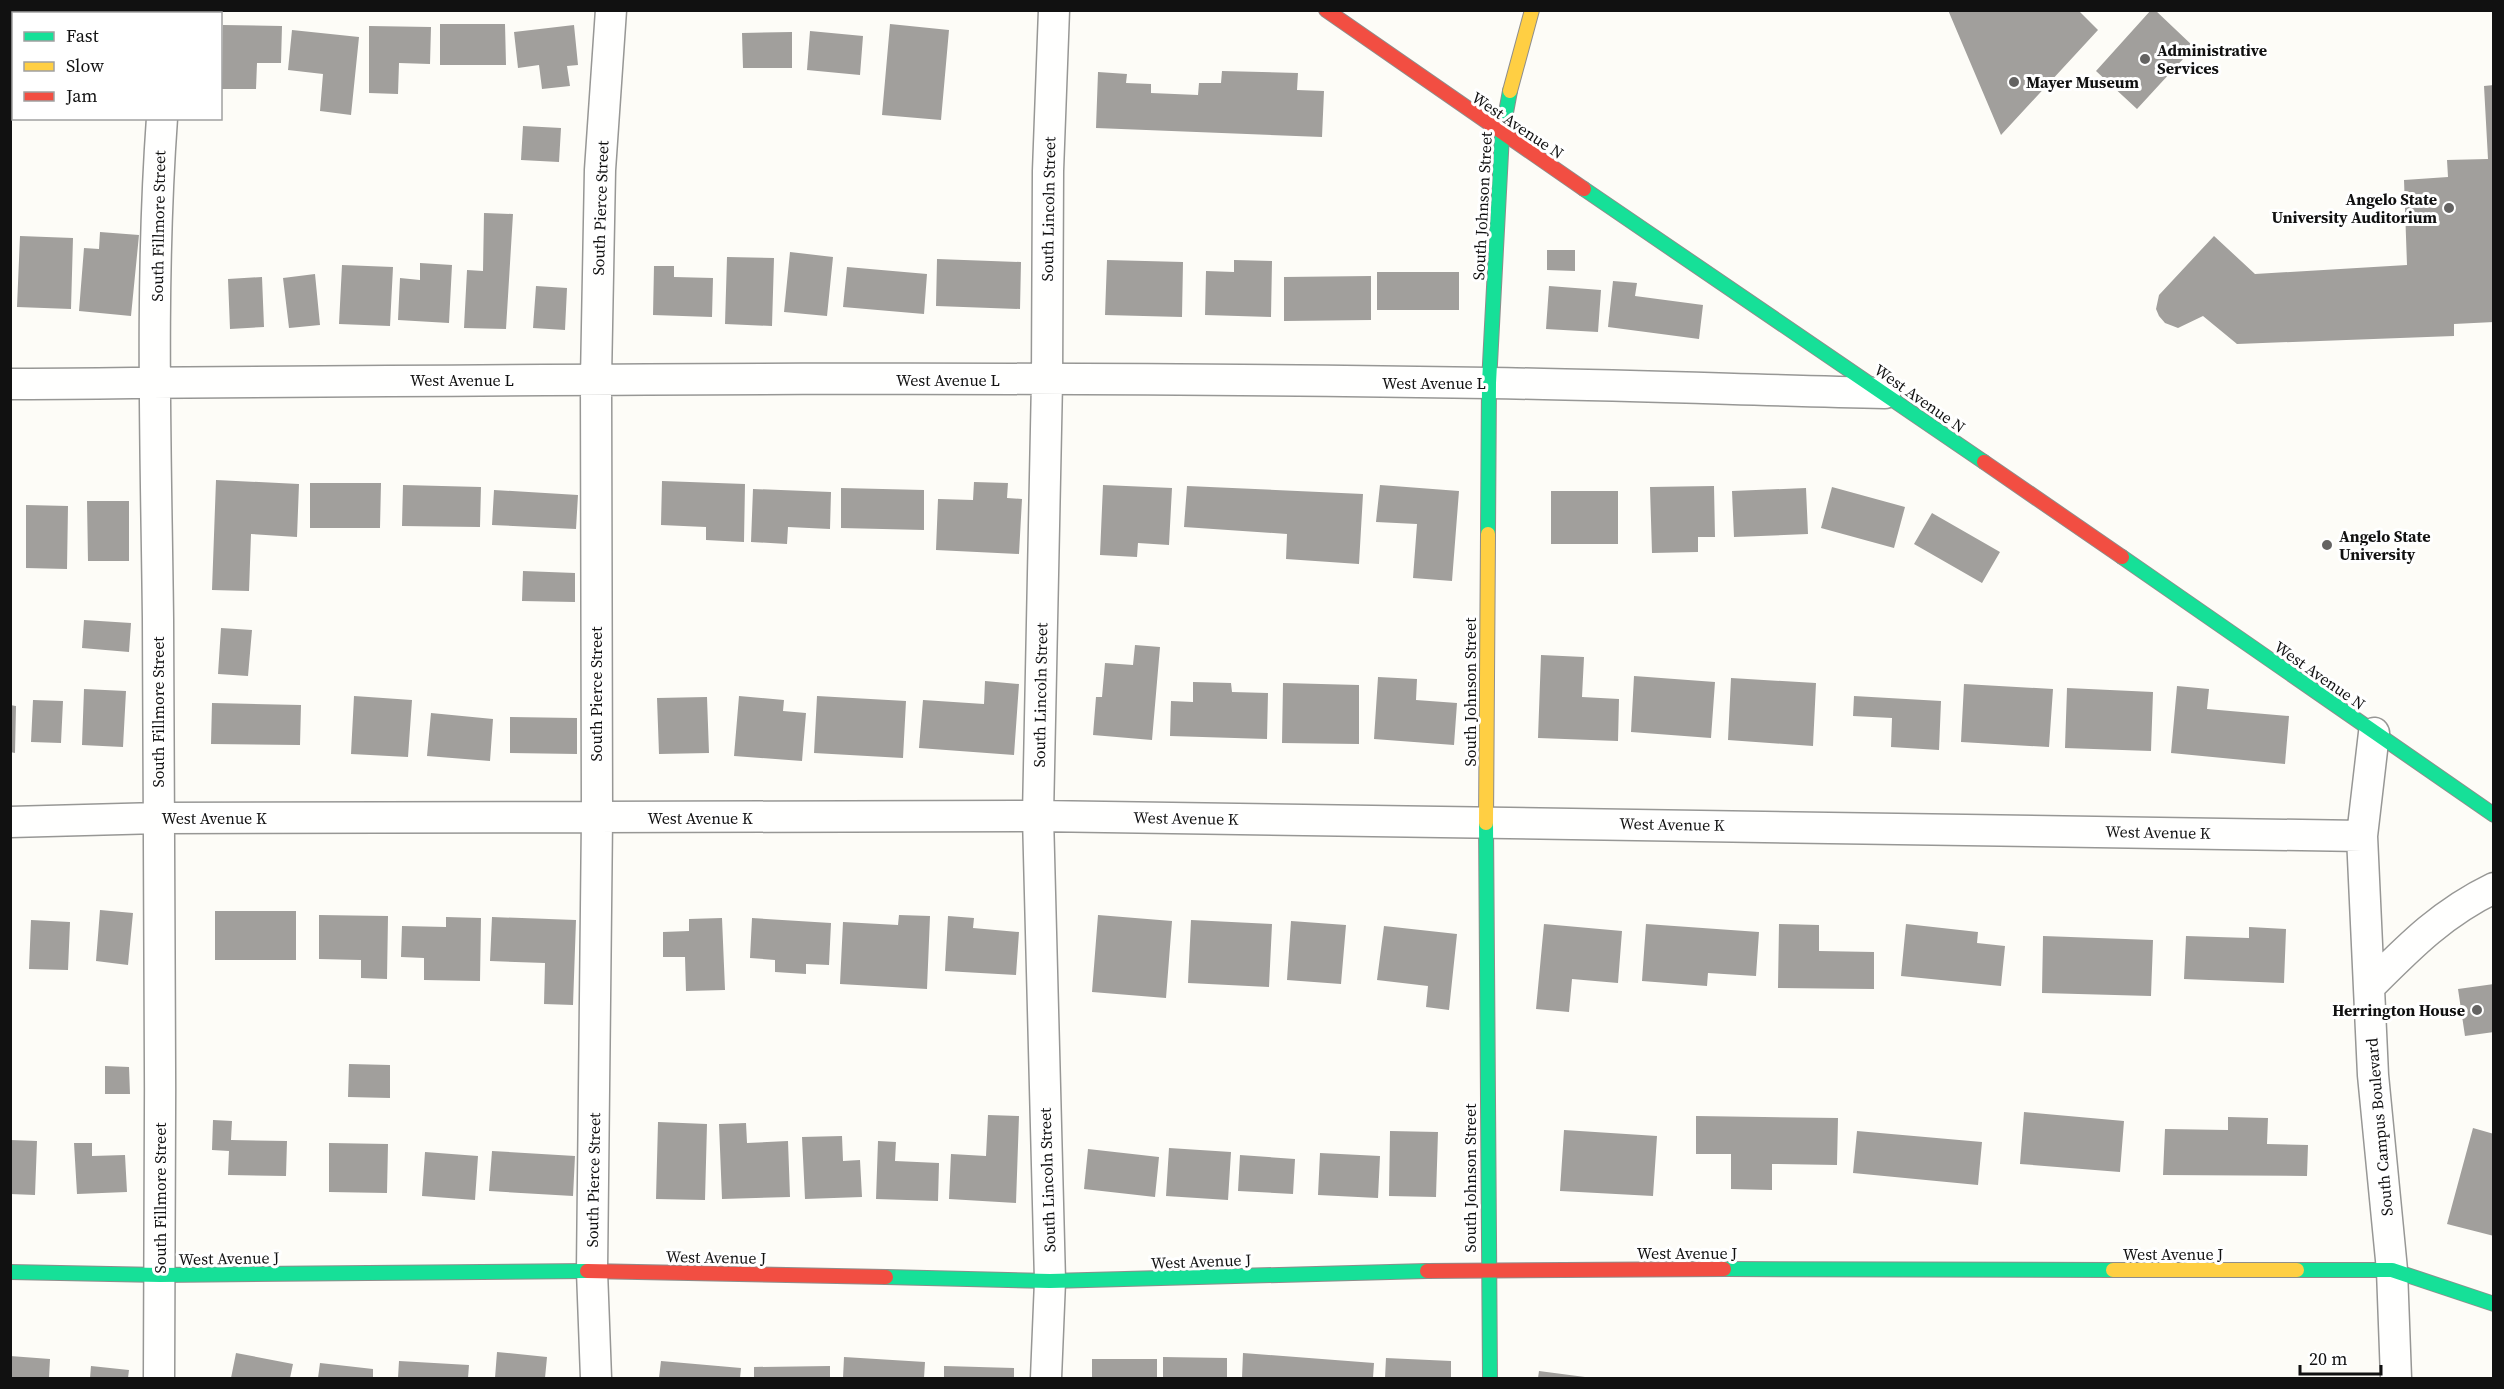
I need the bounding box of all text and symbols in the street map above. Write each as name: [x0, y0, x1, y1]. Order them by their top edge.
legend: [12, 12, 222, 120]
text: Fast: [66, 23, 99, 48]
place label: Administrative Services: [2157, 39, 2267, 79]
marker: Administrative Services: [2138, 52, 2152, 66]
text: Slow: [66, 53, 104, 78]
place label: Mayer Museum: [2026, 71, 2139, 93]
marker: Mayer Museum: [2007, 75, 2021, 89]
text: Jam: [65, 83, 98, 108]
street label: West Avenue N: [1468, 86, 1568, 164]
street label: South Johnson Street: [1467, 130, 1497, 281]
street label: South Lincoln Street: [1036, 136, 1060, 282]
street label: South Pierce Street: [587, 139, 613, 276]
street label: South Fillmore Street: [146, 149, 170, 302]
place label: Angelo State University Auditorium: [2271, 188, 2437, 228]
marker: Angelo State University Auditorium: [2442, 201, 2456, 215]
street label: West Avenue N: [1870, 359, 1970, 438]
street label: West Avenue L: [410, 369, 514, 391]
street label: West Avenue L: [896, 369, 1000, 391]
street label: West Avenue L: [1382, 372, 1486, 394]
place label: Angelo State University: [2339, 525, 2431, 565]
marker: Angelo State University: [2320, 538, 2334, 552]
street label: South Johnson Street: [1459, 617, 1481, 766]
street label: South Lincoln Street: [1028, 622, 1052, 768]
street label: South Pierce Street: [585, 626, 607, 761]
street label: South Fillmore Street: [147, 636, 169, 788]
street label: West Avenue N: [2270, 636, 2370, 715]
street label: West Avenue K: [1133, 806, 1239, 830]
street label: West Avenue K: [161, 807, 267, 829]
street label: West Avenue K: [647, 807, 753, 829]
street label: West Avenue K: [1619, 812, 1725, 836]
street label: West Avenue K: [2105, 820, 2211, 844]
place label: Herrington House: [2332, 999, 2465, 1021]
marker: Herrington House: [2470, 1003, 2484, 1017]
street label: South Campus Boulevard: [2360, 1037, 2398, 1217]
street label: South Johnson Street: [1459, 1103, 1481, 1252]
street label: South Lincoln Street: [1033, 1107, 1061, 1253]
street label: South Pierce Street: [581, 1112, 605, 1248]
street label: South Fillmore Street: [149, 1122, 171, 1274]
street label: West Avenue J: [1637, 1242, 1737, 1264]
street label: West Avenue J: [2123, 1243, 2223, 1265]
street label: West Avenue J: [666, 1245, 766, 1269]
street label: West Avenue J: [179, 1246, 279, 1270]
street label: West Avenue J: [1150, 1248, 1252, 1274]
scale bar: [2300, 1338, 2381, 1376]
text: 20 m: [2309, 1346, 2347, 1371]

